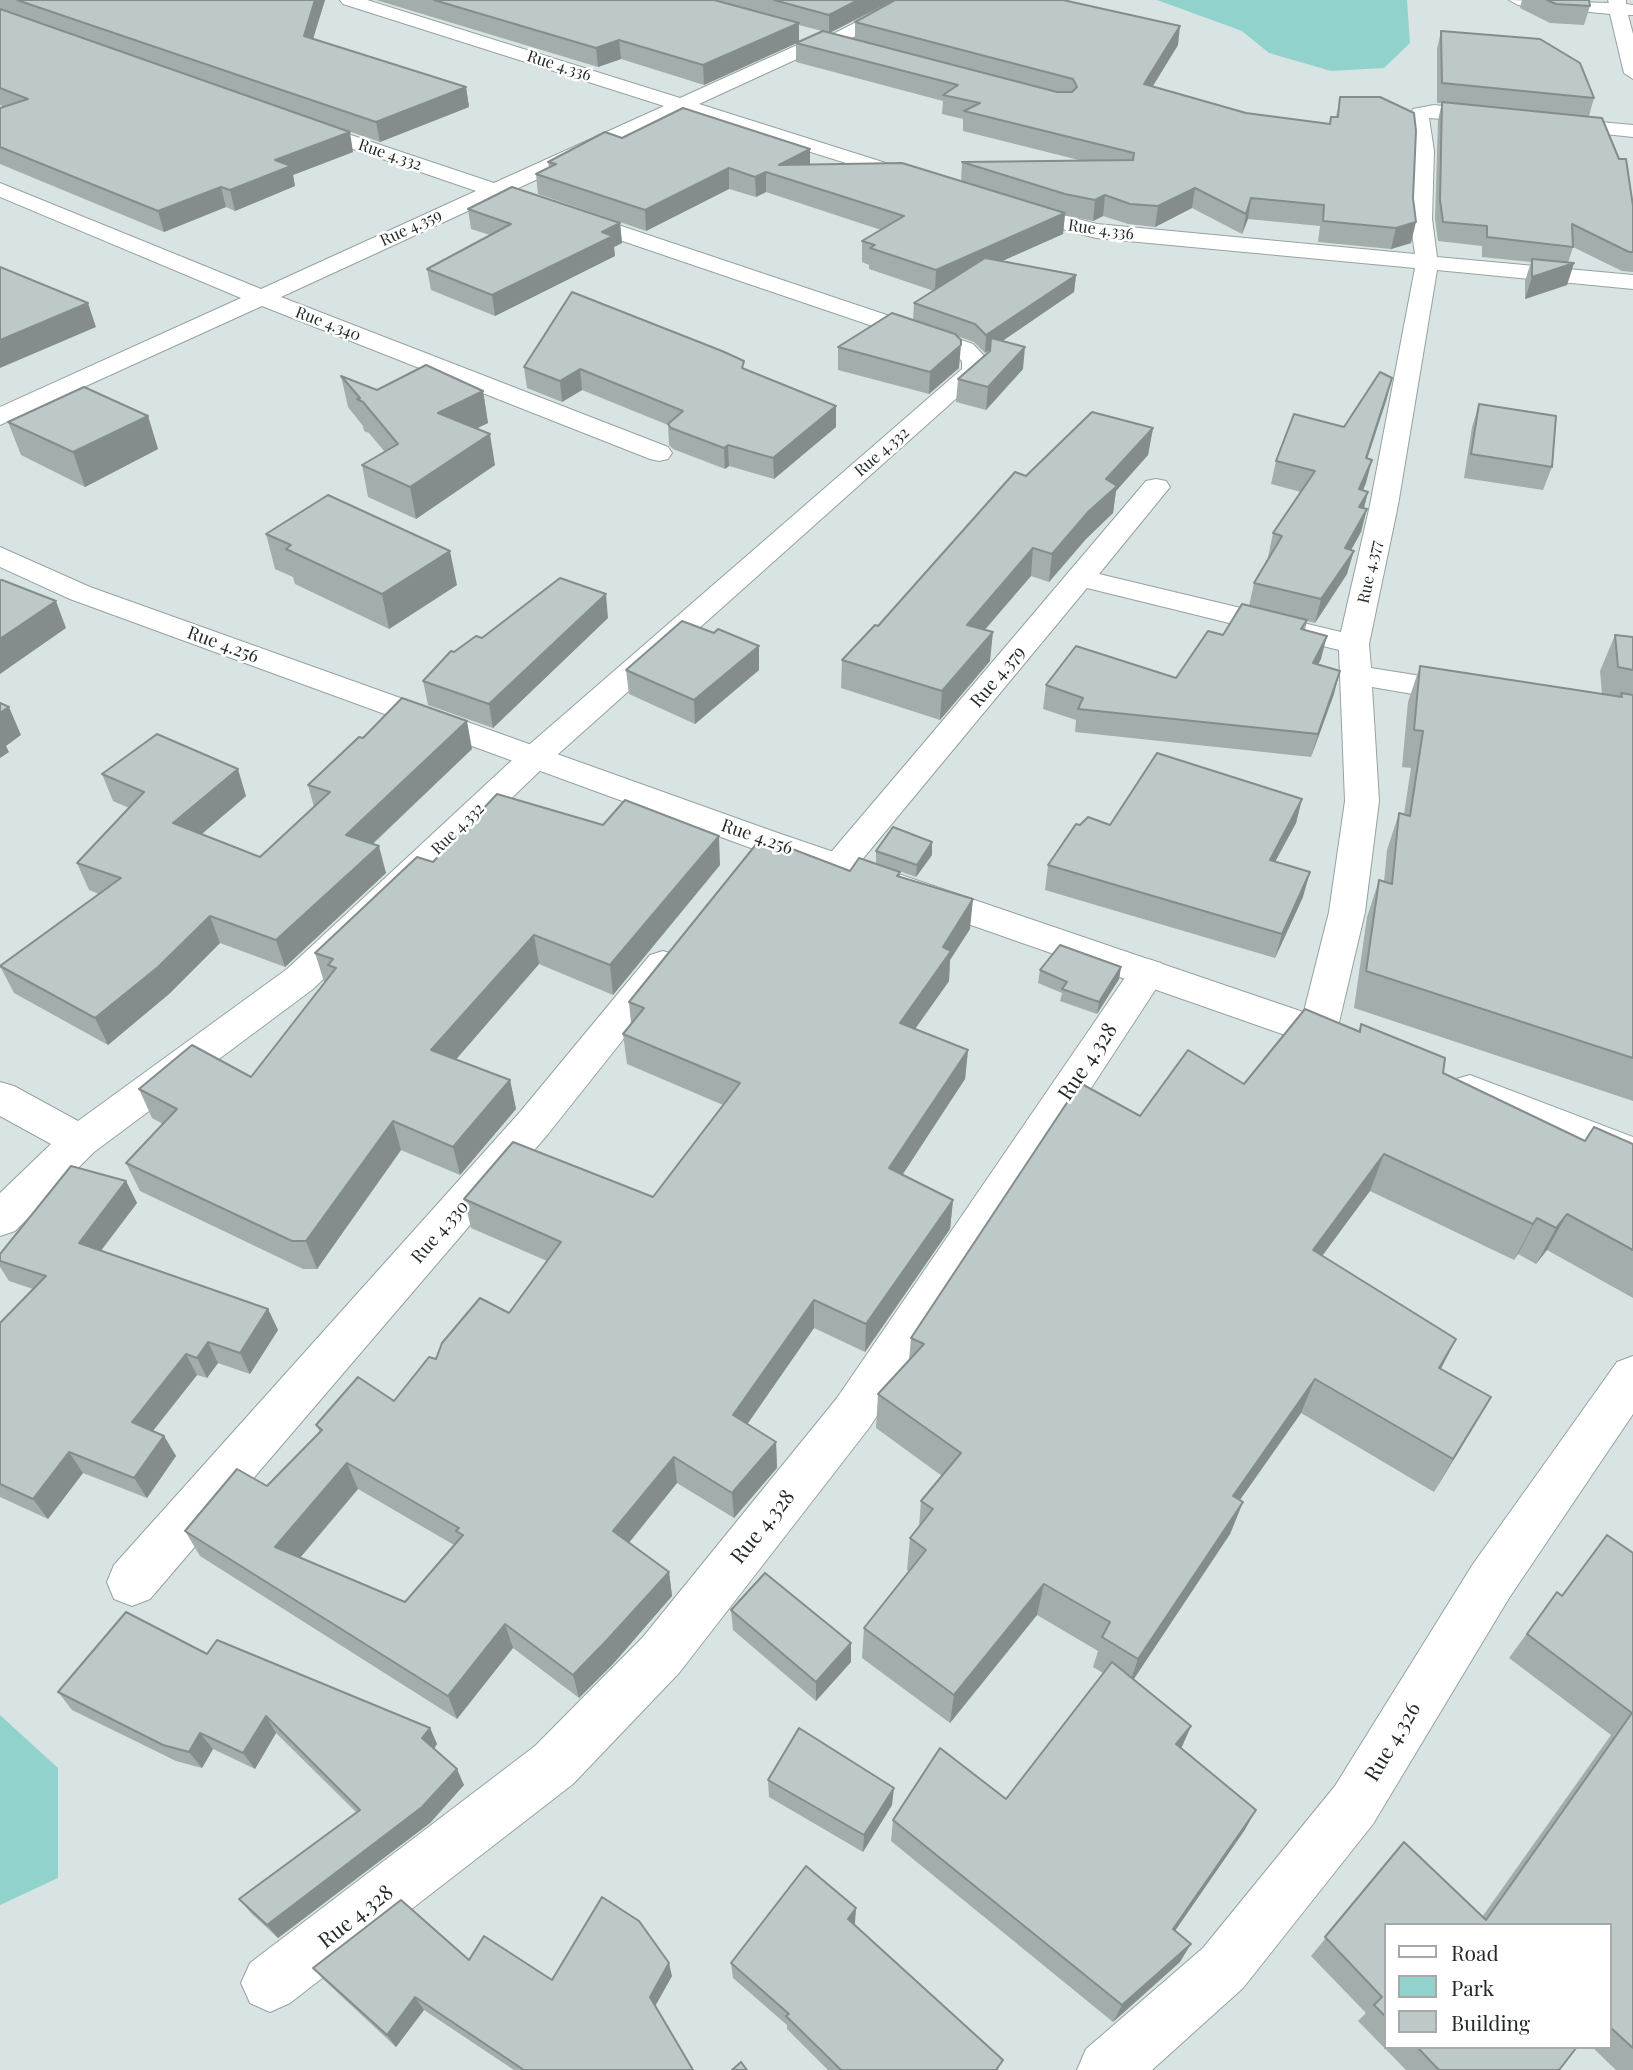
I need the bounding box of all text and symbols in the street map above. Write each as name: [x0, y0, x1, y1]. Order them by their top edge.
street label: Rue 4.336: [524, 47, 594, 85]
street label: Rue 4.332: [356, 135, 424, 175]
street label: Rue 4.359: [377, 205, 445, 251]
street label: Rue 4.336: [1067, 216, 1135, 244]
street label: Rue 4.340: [293, 303, 363, 345]
street label: Rue 4.332: [851, 423, 913, 481]
street label: Rue 4.377: [1354, 539, 1386, 605]
street label: Rue 4.256: [184, 622, 262, 668]
street label: Rue 4.379: [966, 642, 1030, 712]
street label: Rue 4.332: [428, 799, 488, 859]
street label: Rue 4.256: [718, 815, 796, 859]
street label: Rue 4.328: [1053, 1019, 1123, 1105]
street label: Rue 4.330: [407, 1196, 473, 1268]
street label: Rue 4.328: [726, 1485, 800, 1569]
street label: Rue 4.326: [1360, 1698, 1426, 1786]
street label: Rue 4.328: [314, 1880, 398, 1954]
legend: [1384, 1923, 1612, 2049]
text: Road: [1451, 1938, 1499, 1966]
text: Park: [1451, 1973, 1494, 2001]
text: Building: [1451, 2008, 1530, 2036]

